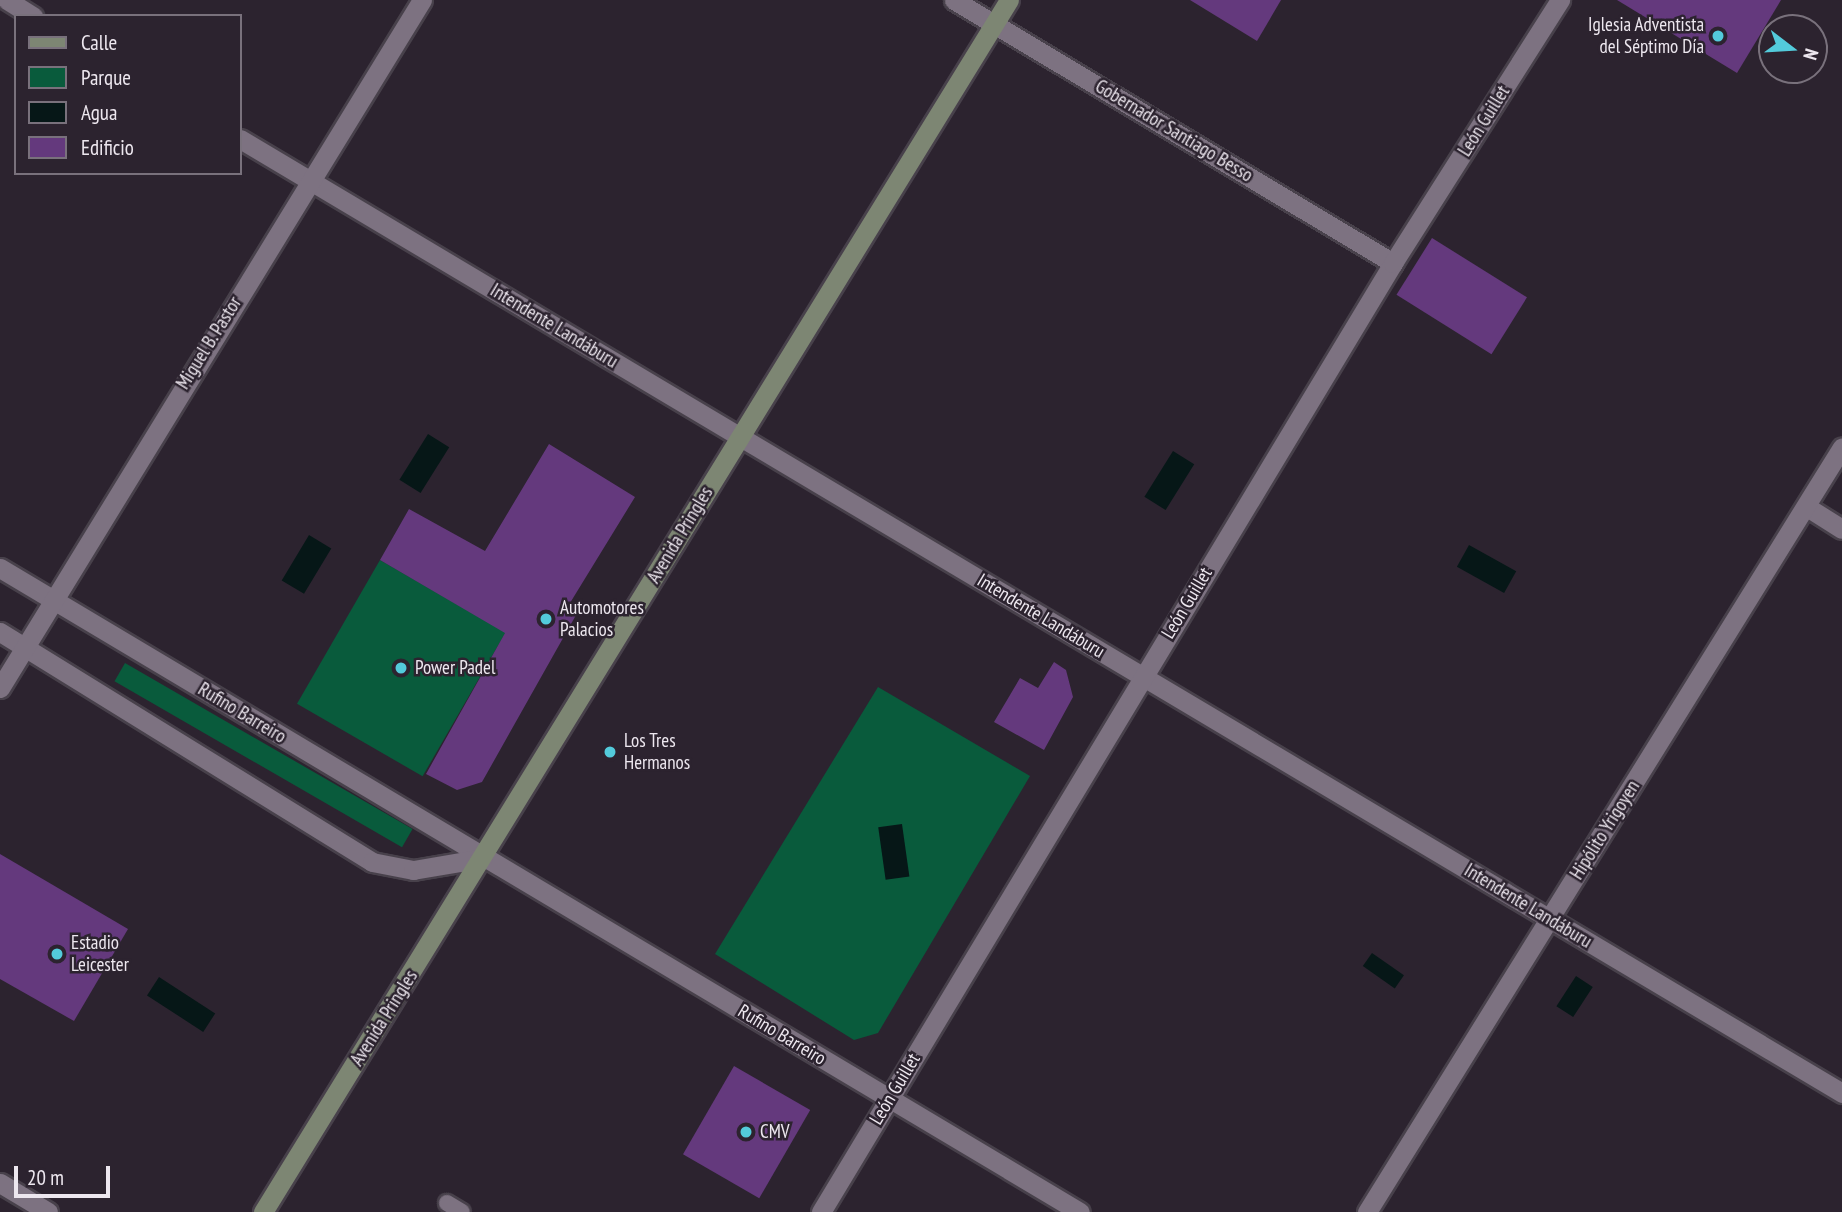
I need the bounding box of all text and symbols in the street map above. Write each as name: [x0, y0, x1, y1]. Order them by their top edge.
legend: [14, 14, 242, 175]
place label: Iglesia Adventista del Séptimo Día: [1588, 14, 1704, 58]
north arrow: [1758, 14, 1828, 84]
marker: Iglesia Adventista del Séptimo Día: [1710, 28, 1726, 44]
text: Calle: [81, 29, 117, 56]
text: N: [1798, 46, 1824, 63]
text: Parque: [81, 64, 131, 91]
street label: Gobernador Santiago Besso: [1091, 75, 1257, 187]
street label: León Guillet: [1453, 81, 1515, 161]
text: Agua: [81, 99, 117, 126]
text: Edificio: [81, 134, 134, 161]
street label: Intendente Landáburu: [486, 279, 622, 373]
street label: Miguel B. Pastor: [171, 292, 247, 394]
street label: Avenida Pringles: [642, 483, 718, 587]
street label: León Guillet: [1157, 563, 1217, 643]
street label: Intendente Landáburu: [973, 569, 1109, 663]
place label: Automotores Palacios: [560, 597, 644, 641]
marker: Automotores Palacios: [538, 611, 554, 627]
place label: Power Padel: [415, 657, 495, 679]
marker: Power Padel: [393, 660, 409, 676]
street label: Rufino Barreiro: [194, 678, 290, 748]
place label: Los Tres Hermanos: [624, 730, 690, 774]
marker: Los Tres Hermanos: [602, 744, 618, 760]
street label: Hipólito Yrigoyen: [1565, 776, 1645, 884]
street label: Intendente Landáburu: [1460, 859, 1596, 953]
place label: Estadio Leicester: [71, 932, 129, 976]
marker: Estadio Leicester: [49, 946, 65, 962]
street label: Avenida Pringles: [346, 966, 422, 1070]
street label: Rufino Barreiro: [734, 1000, 830, 1070]
street label: León Guillet: [865, 1049, 925, 1129]
place label: CMV: [760, 1121, 790, 1143]
marker: CMV: [738, 1124, 754, 1140]
scale bar: [18, 1152, 114, 1196]
text: 20 m: [27, 1164, 64, 1191]

